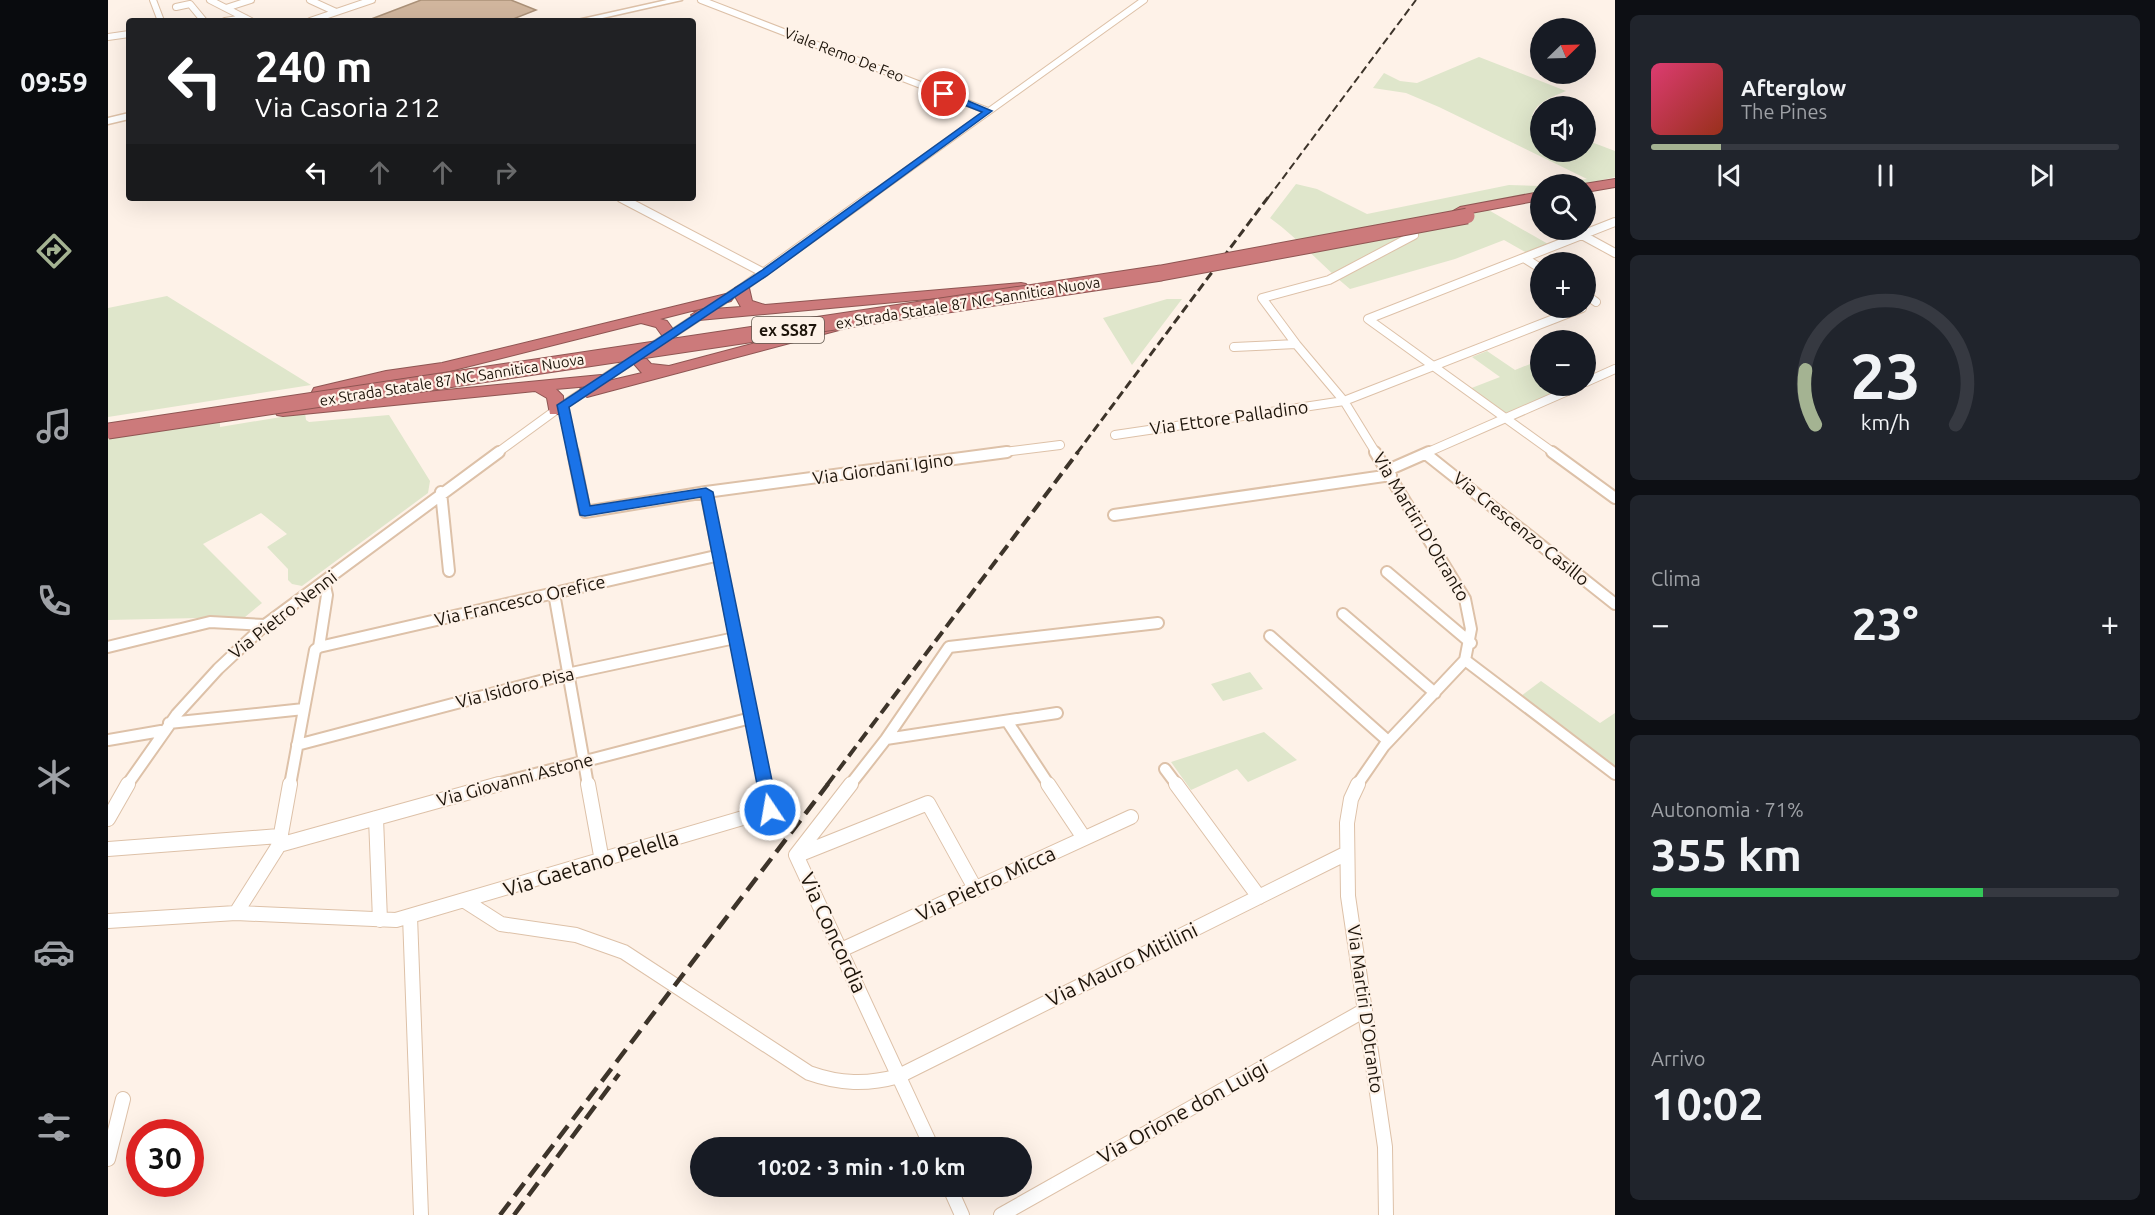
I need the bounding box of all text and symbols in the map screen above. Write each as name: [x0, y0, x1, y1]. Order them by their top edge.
north arrow: [1530, 18, 1596, 84]
map controls: [1530, 18, 1596, 396]
street label: Viale Remo De Feo: [782, 24, 907, 85]
icon: left: [156, 42, 234, 120]
text: 240 m: [255, 43, 372, 90]
text: 09:59: [20, 67, 88, 97]
pin: [918, 68, 969, 119]
text: Afterglow: [1741, 75, 1846, 100]
icon: arrive: [927, 77, 960, 110]
text: Via Casoria 212: [255, 92, 440, 122]
button: sound: [1530, 96, 1596, 162]
text: The Pines: [1741, 100, 1827, 123]
icon: left: [300, 156, 333, 189]
icon: ahead: [363, 156, 396, 189]
icon: ahead: [426, 156, 459, 189]
icon: right: [489, 156, 522, 189]
icon: previous: [1713, 159, 1746, 192]
icon: pause: [1869, 159, 1902, 192]
icon: next: [2025, 159, 2058, 192]
button: search: [1530, 174, 1596, 240]
icon: directions: [33, 230, 75, 272]
button: +: [1530, 252, 1596, 318]
street label: ex Strada Statale 87 NC Sannitica Nuova: [834, 273, 1101, 332]
road number: ex SS87: [752, 317, 824, 343]
button: −: [1530, 330, 1596, 396]
text: 23: [1850, 341, 1920, 411]
street label: ex Strada Statale 87 NC Sannitica Nuova: [318, 350, 585, 409]
street label: Via Ettore Palladino: [1148, 396, 1309, 438]
icon: music: [33, 405, 75, 447]
text: km/h: [1860, 410, 1910, 434]
street label: Via Giordani Igino: [811, 448, 955, 488]
street label: Via Martiri D'Otranto: [1370, 449, 1474, 604]
street label: Via Crescenzo Casillo: [1450, 467, 1594, 589]
street label: Via Pietro Nenni: [225, 566, 340, 662]
text: Clima: [1651, 567, 1701, 590]
street label: Via Francesco Orefice: [433, 571, 607, 629]
icon: phone: [33, 580, 75, 622]
text: 23°: [1852, 598, 1918, 649]
text: −: [1651, 605, 1670, 642]
text: +: [2100, 605, 2119, 642]
street label: Via Isidoro Pisa: [454, 663, 576, 711]
street label: Via Giovanni Astone: [434, 749, 595, 810]
icon: climate: [33, 756, 75, 798]
position arrow: [738, 778, 802, 842]
text: Autonomia · 71%: [1651, 798, 1804, 821]
street label: Via Gaetano Pelella: [500, 825, 681, 901]
text: 355 km: [1651, 829, 1802, 880]
street label: Via Pietro Micca: [912, 840, 1059, 926]
street label: Via Concordia: [796, 869, 872, 997]
street label: Via Mauro Mitilini: [1042, 917, 1201, 1011]
street label: Via Martiri D'Otranto: [1344, 923, 1388, 1094]
icon: car: [33, 931, 75, 973]
text: Arrivo: [1651, 1047, 1705, 1070]
street label: Via Orione don Luigi: [1093, 1054, 1272, 1168]
text: 10:02: [1651, 1078, 1764, 1129]
icon: filters: [33, 1106, 75, 1148]
speed limit sign: 30: [126, 1119, 204, 1197]
text: 10:02 · 3 min · 1.0 km: [756, 1154, 966, 1179]

